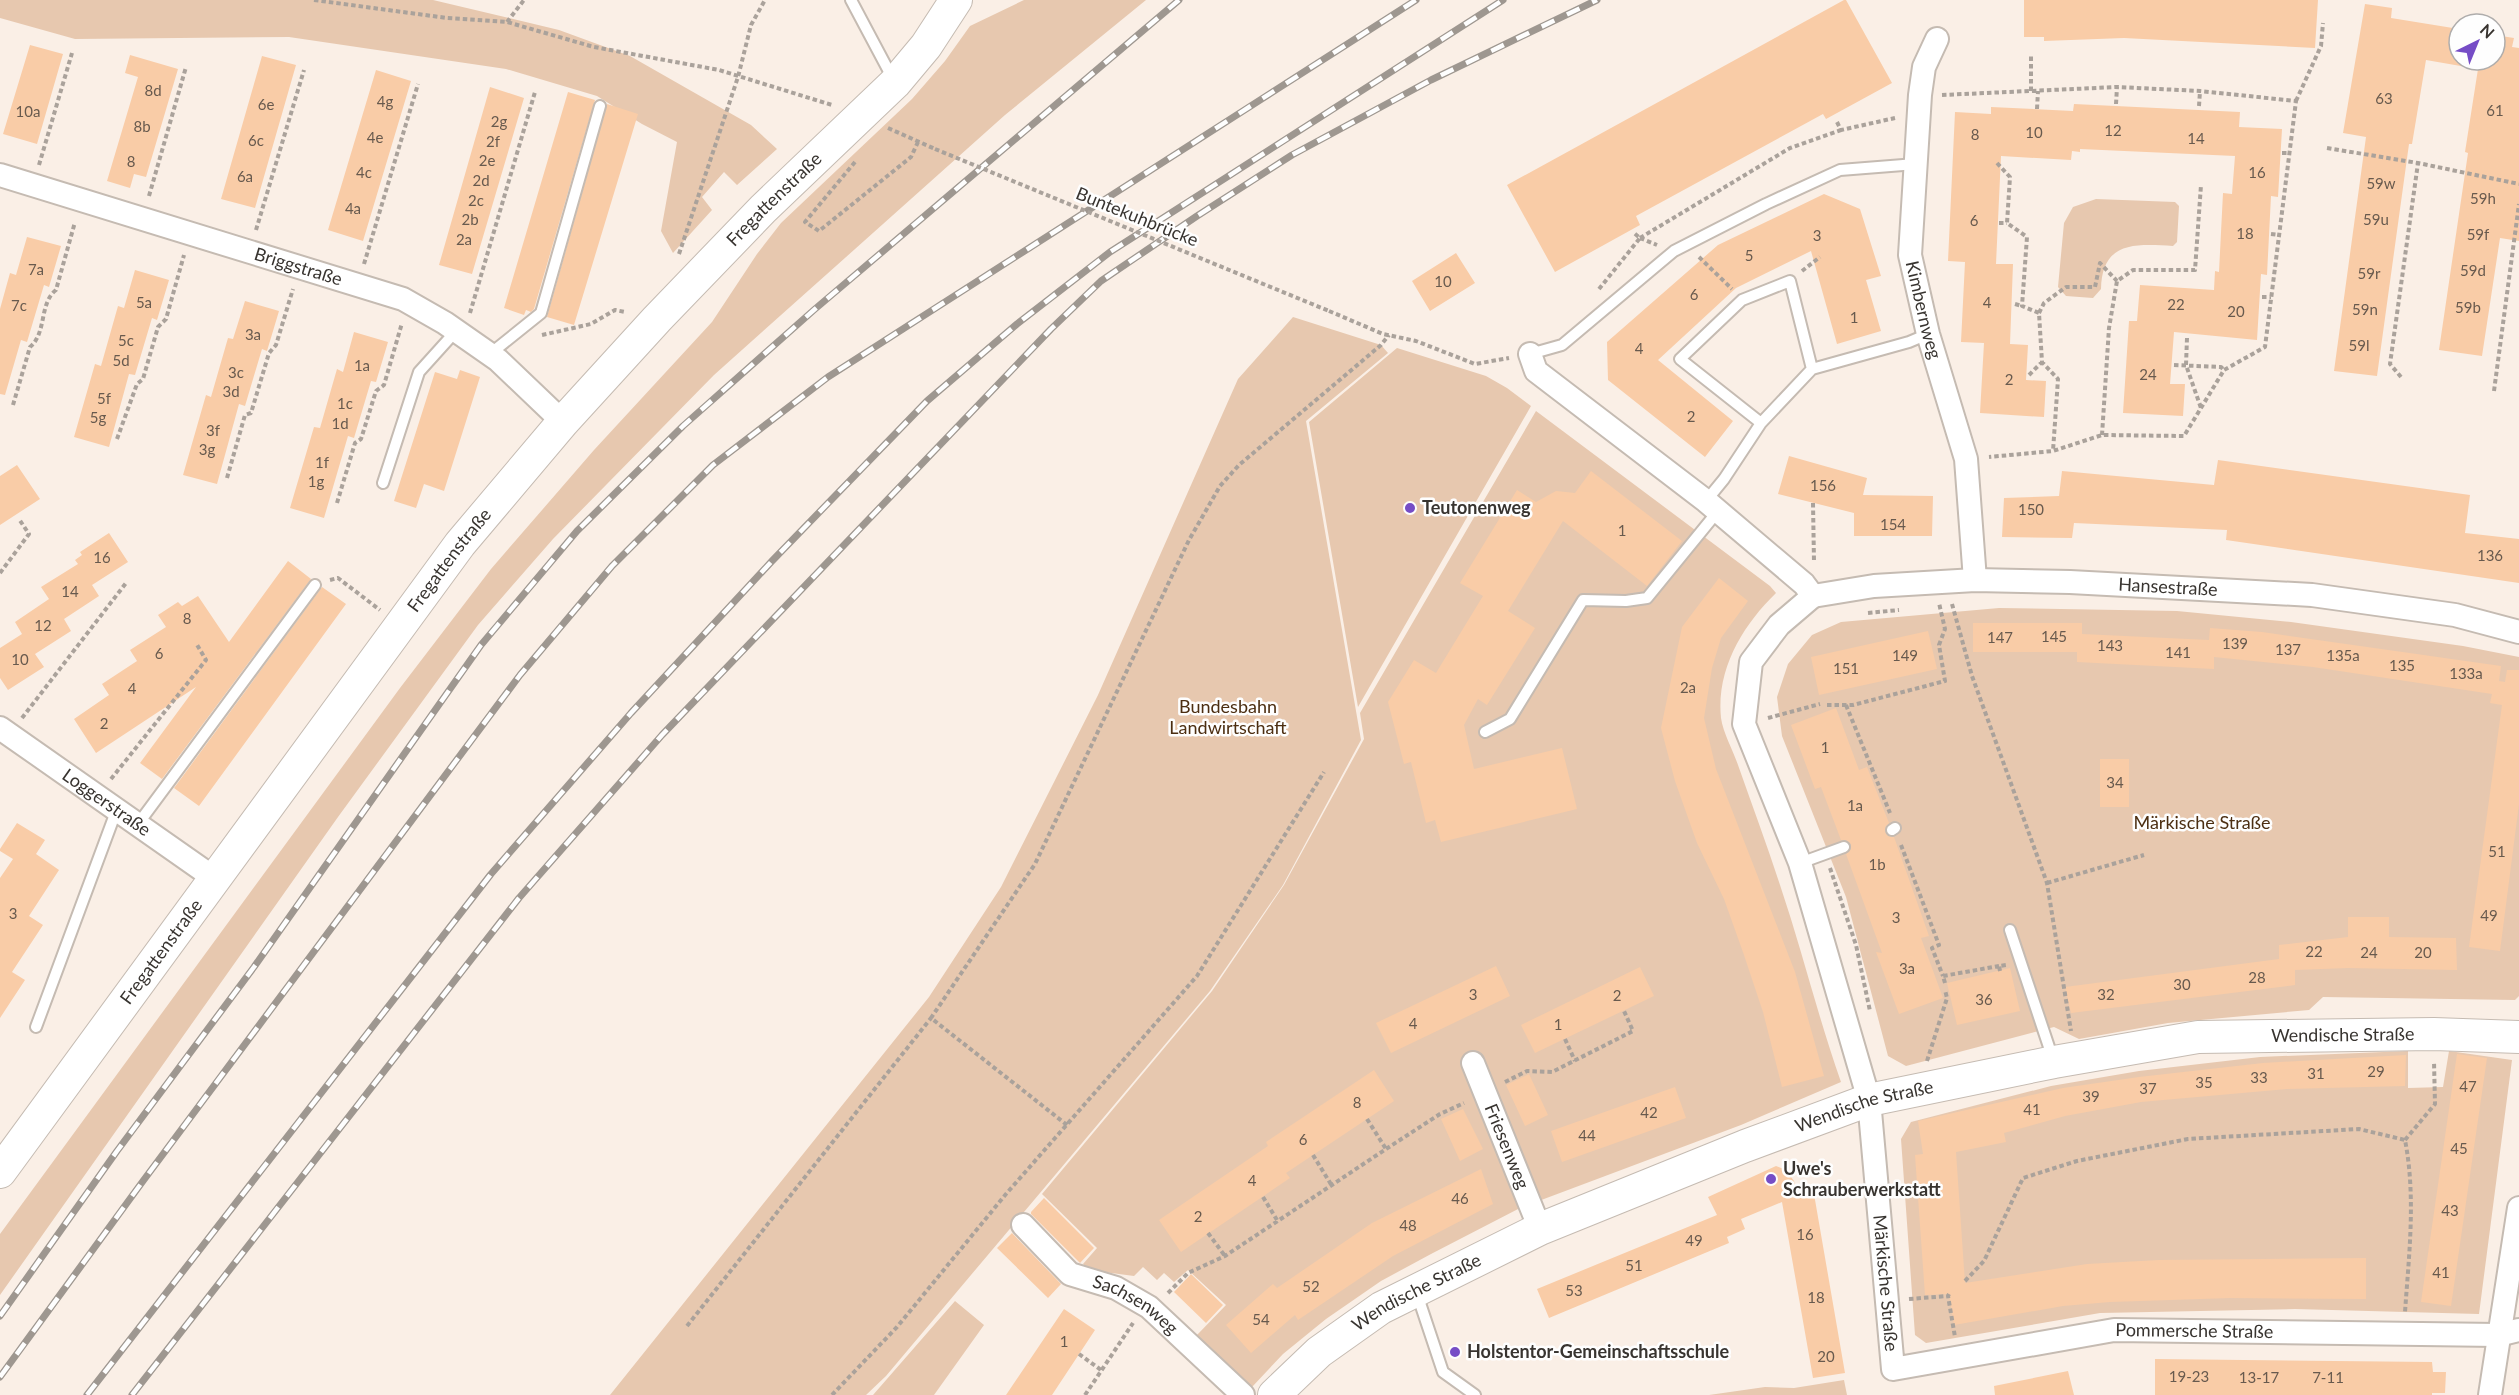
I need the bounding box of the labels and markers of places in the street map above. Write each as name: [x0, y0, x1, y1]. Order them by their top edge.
place label: Teutonenweg: [1422, 496, 1531, 518]
marker: Teutonenweg: [1403, 501, 1417, 515]
place label: Uwe's Schrauberwerkstatt: [1783, 1157, 1941, 1200]
marker: Uwe's Schrauberwerkstatt: [1764, 1172, 1778, 1186]
place label: Holstentor-Gemeinschaftsschule: [1467, 1340, 1729, 1362]
marker: Holstentor-Gemeinschaftsschule: [1448, 1345, 1462, 1359]

